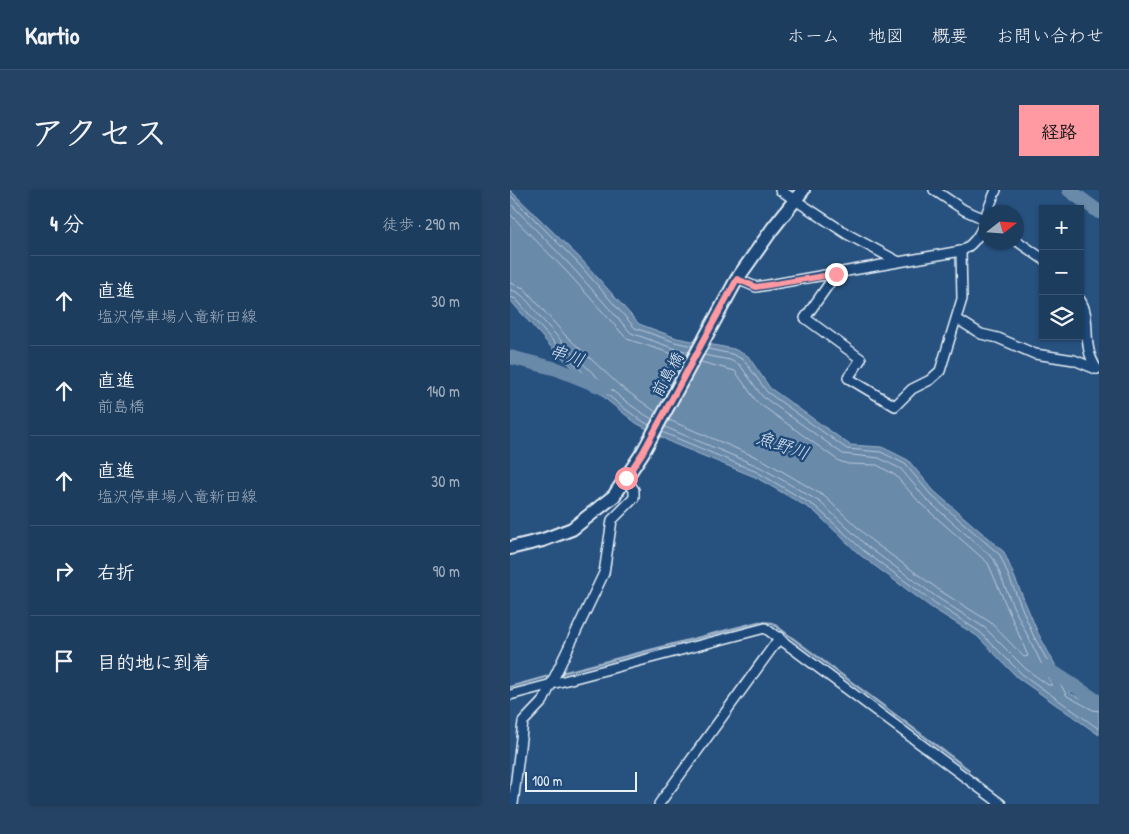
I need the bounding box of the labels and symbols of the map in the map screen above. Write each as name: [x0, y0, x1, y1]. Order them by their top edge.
north arrow: [979, 205, 1024, 250]
route end: [825, 263, 848, 286]
water label: 串川: [546, 337, 588, 373]
street label: 前島橋: [646, 348, 688, 400]
water label: 魚野川: [753, 424, 813, 466]
route start: [615, 467, 638, 490]
scale bar: [525, 769, 638, 792]

